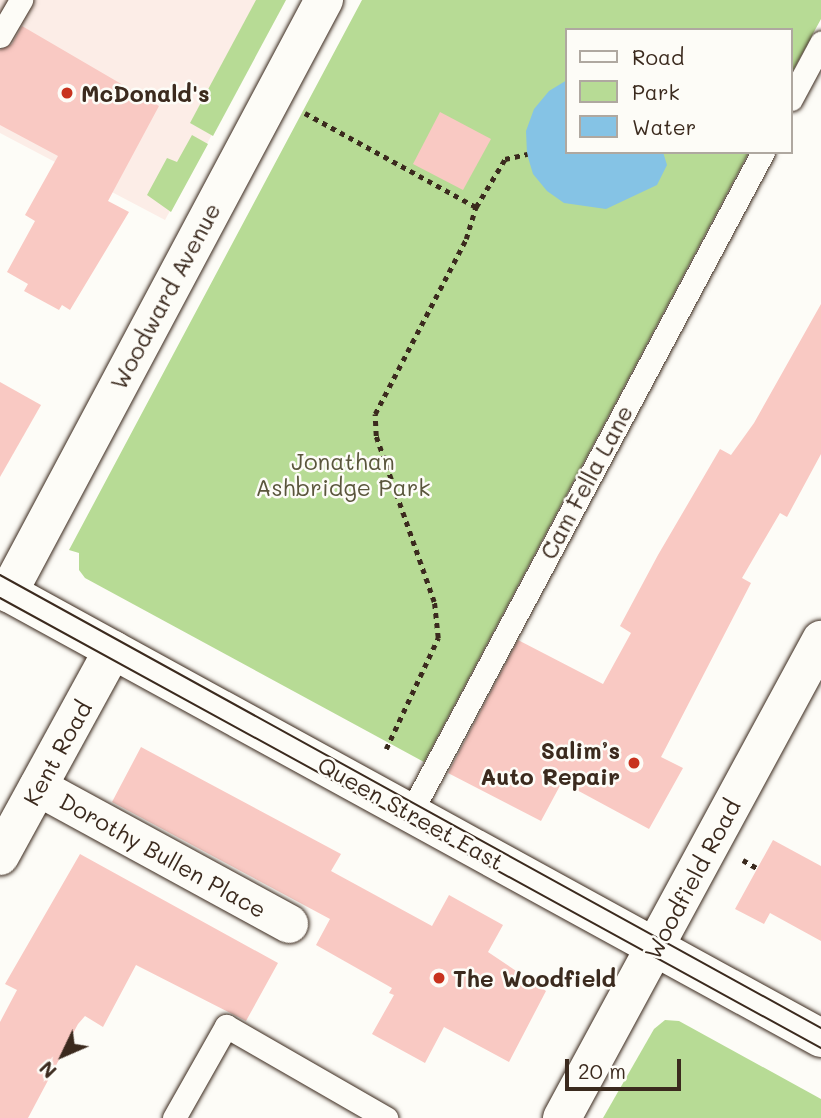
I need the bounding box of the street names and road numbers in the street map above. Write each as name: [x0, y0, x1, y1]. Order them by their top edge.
street label: Woodward Avenue: [104, 198, 226, 394]
street label: Cam Fella Lane: [534, 400, 638, 564]
street label: Kent Road: [17, 696, 97, 810]
street label: Queen Street East: [313, 750, 509, 876]
street label: Dorothy Bullen Place: [55, 787, 271, 923]
street label: Woodfield Road: [638, 794, 746, 964]

